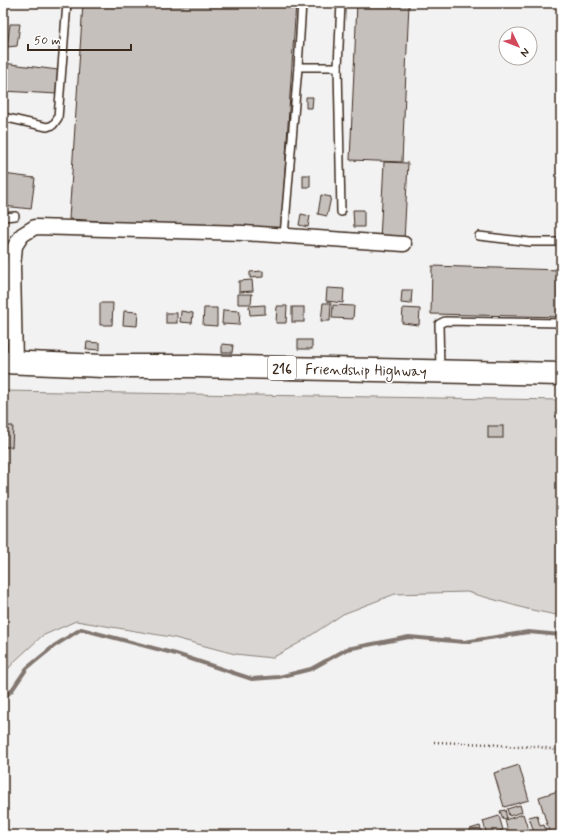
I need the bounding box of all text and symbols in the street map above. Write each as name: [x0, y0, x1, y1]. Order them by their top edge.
scale bar: [28, 26, 131, 52]
north arrow: [498, 26, 538, 66]
text: 50 m: [34, 33, 61, 49]
text: N: [517, 45, 532, 60]
road number: 216: [268, 356, 296, 380]
street label: Friendship Highway: [305, 360, 427, 383]

